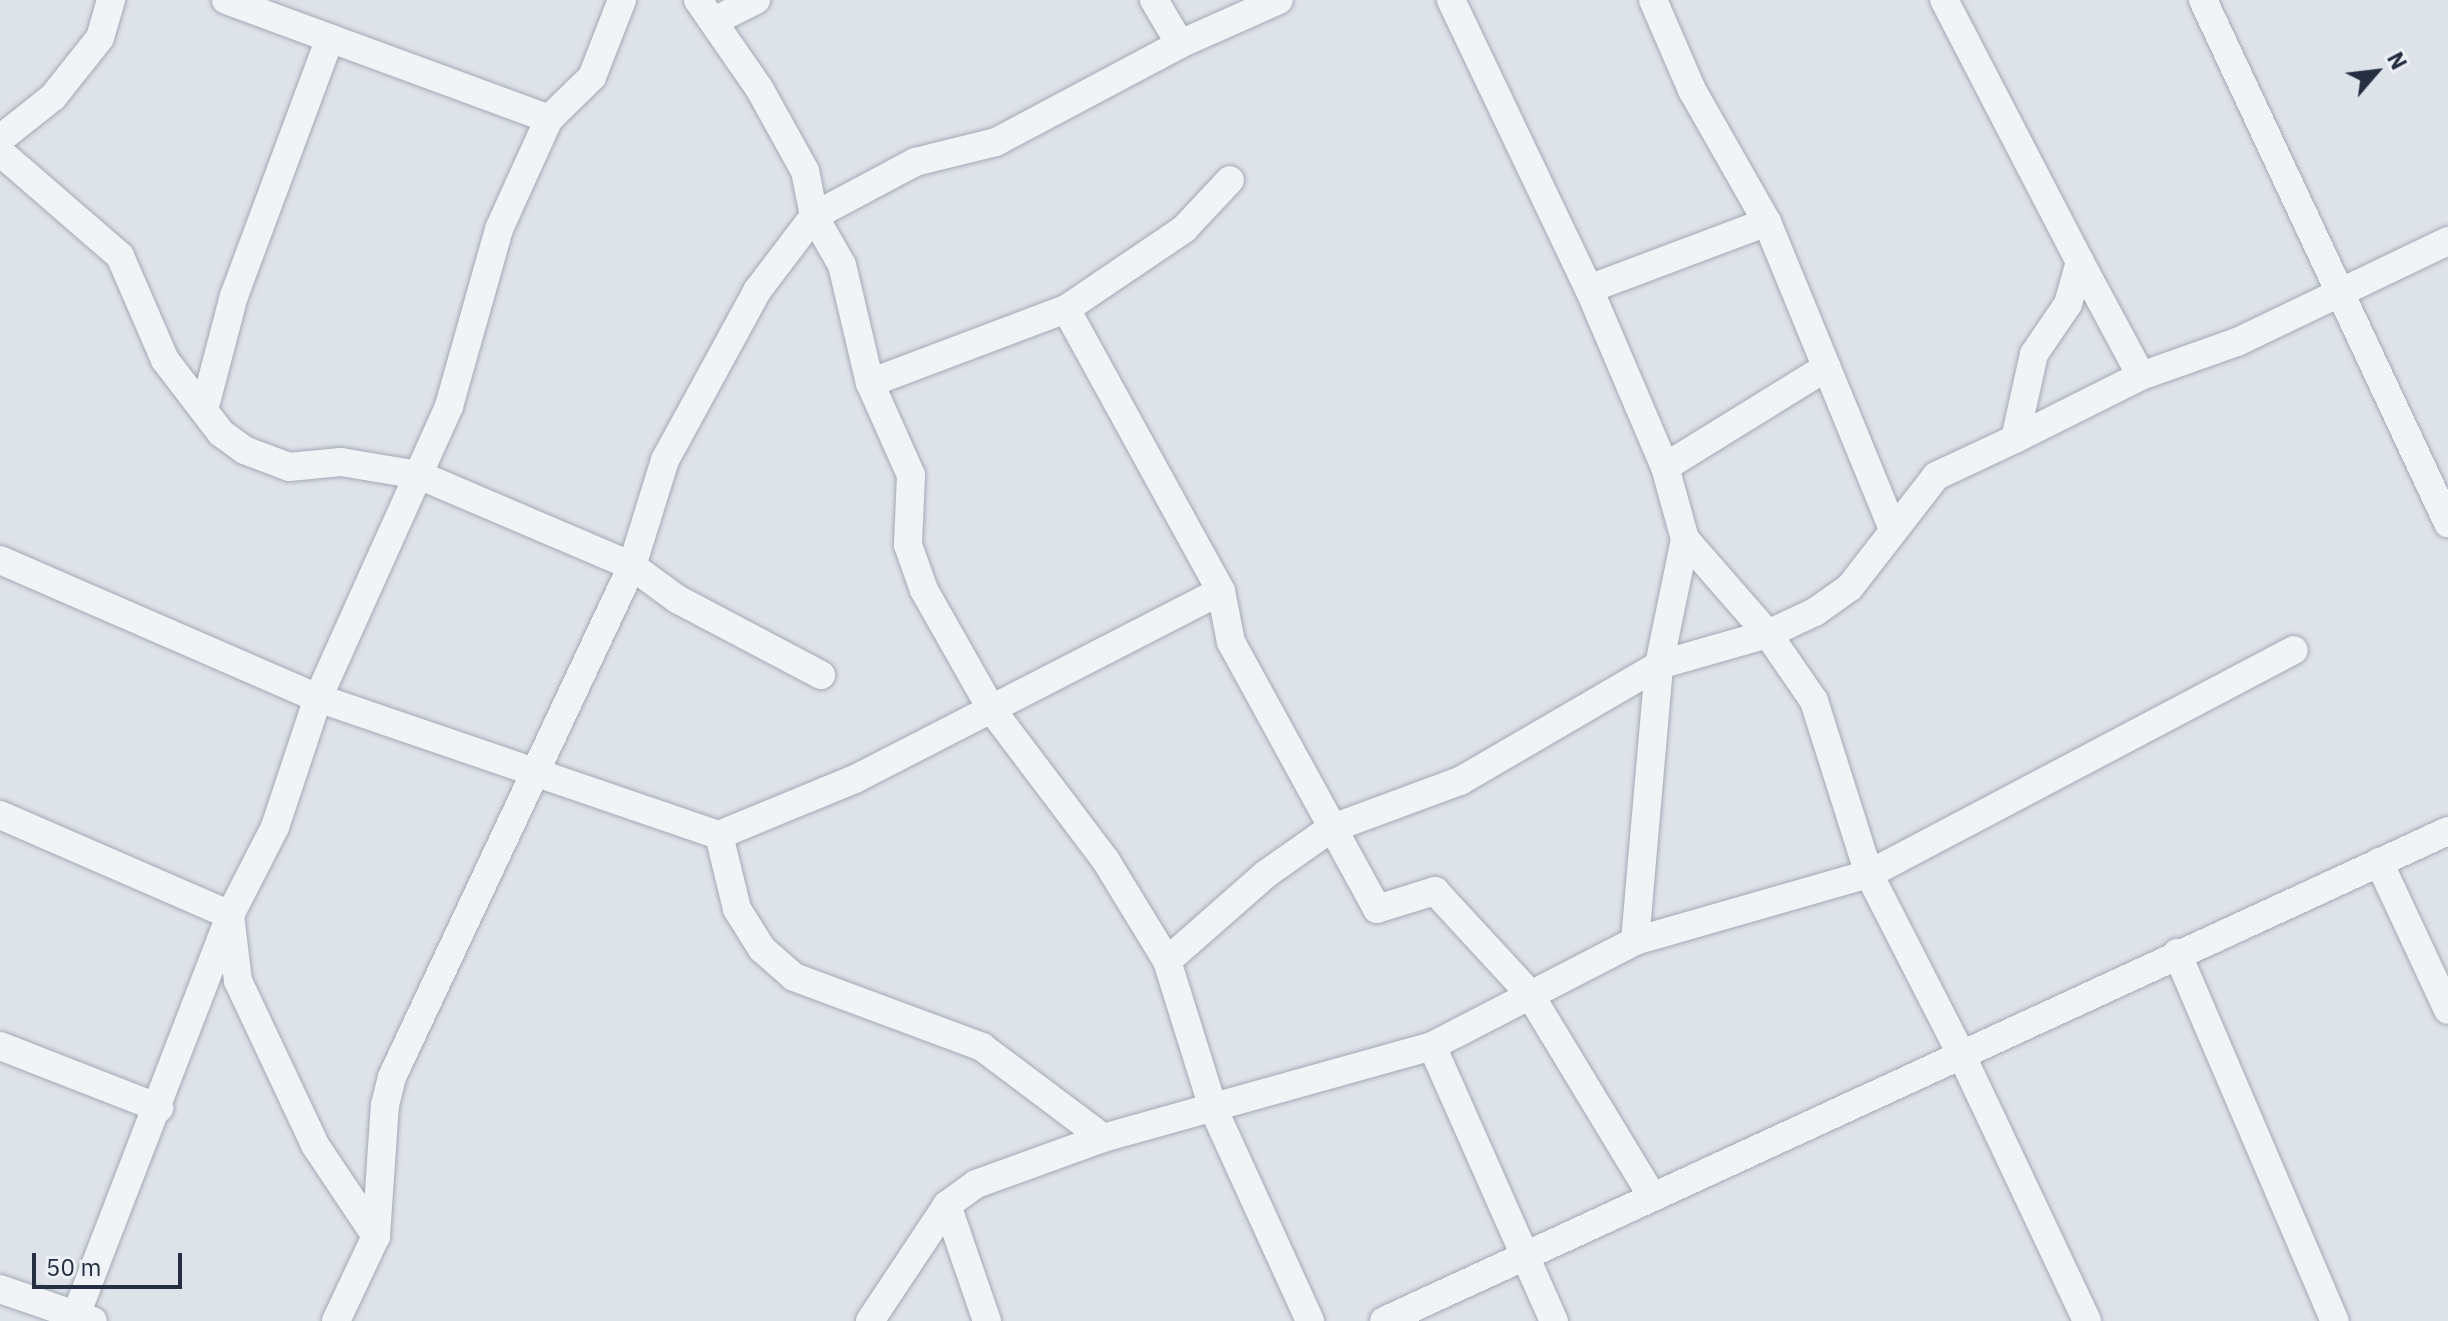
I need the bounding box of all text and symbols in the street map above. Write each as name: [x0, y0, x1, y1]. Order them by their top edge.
north arrow: [2336, 32, 2416, 112]
text: N: [2381, 47, 2414, 74]
scale bar: [36, 1237, 186, 1287]
text: 50 m: [46, 1251, 101, 1283]

